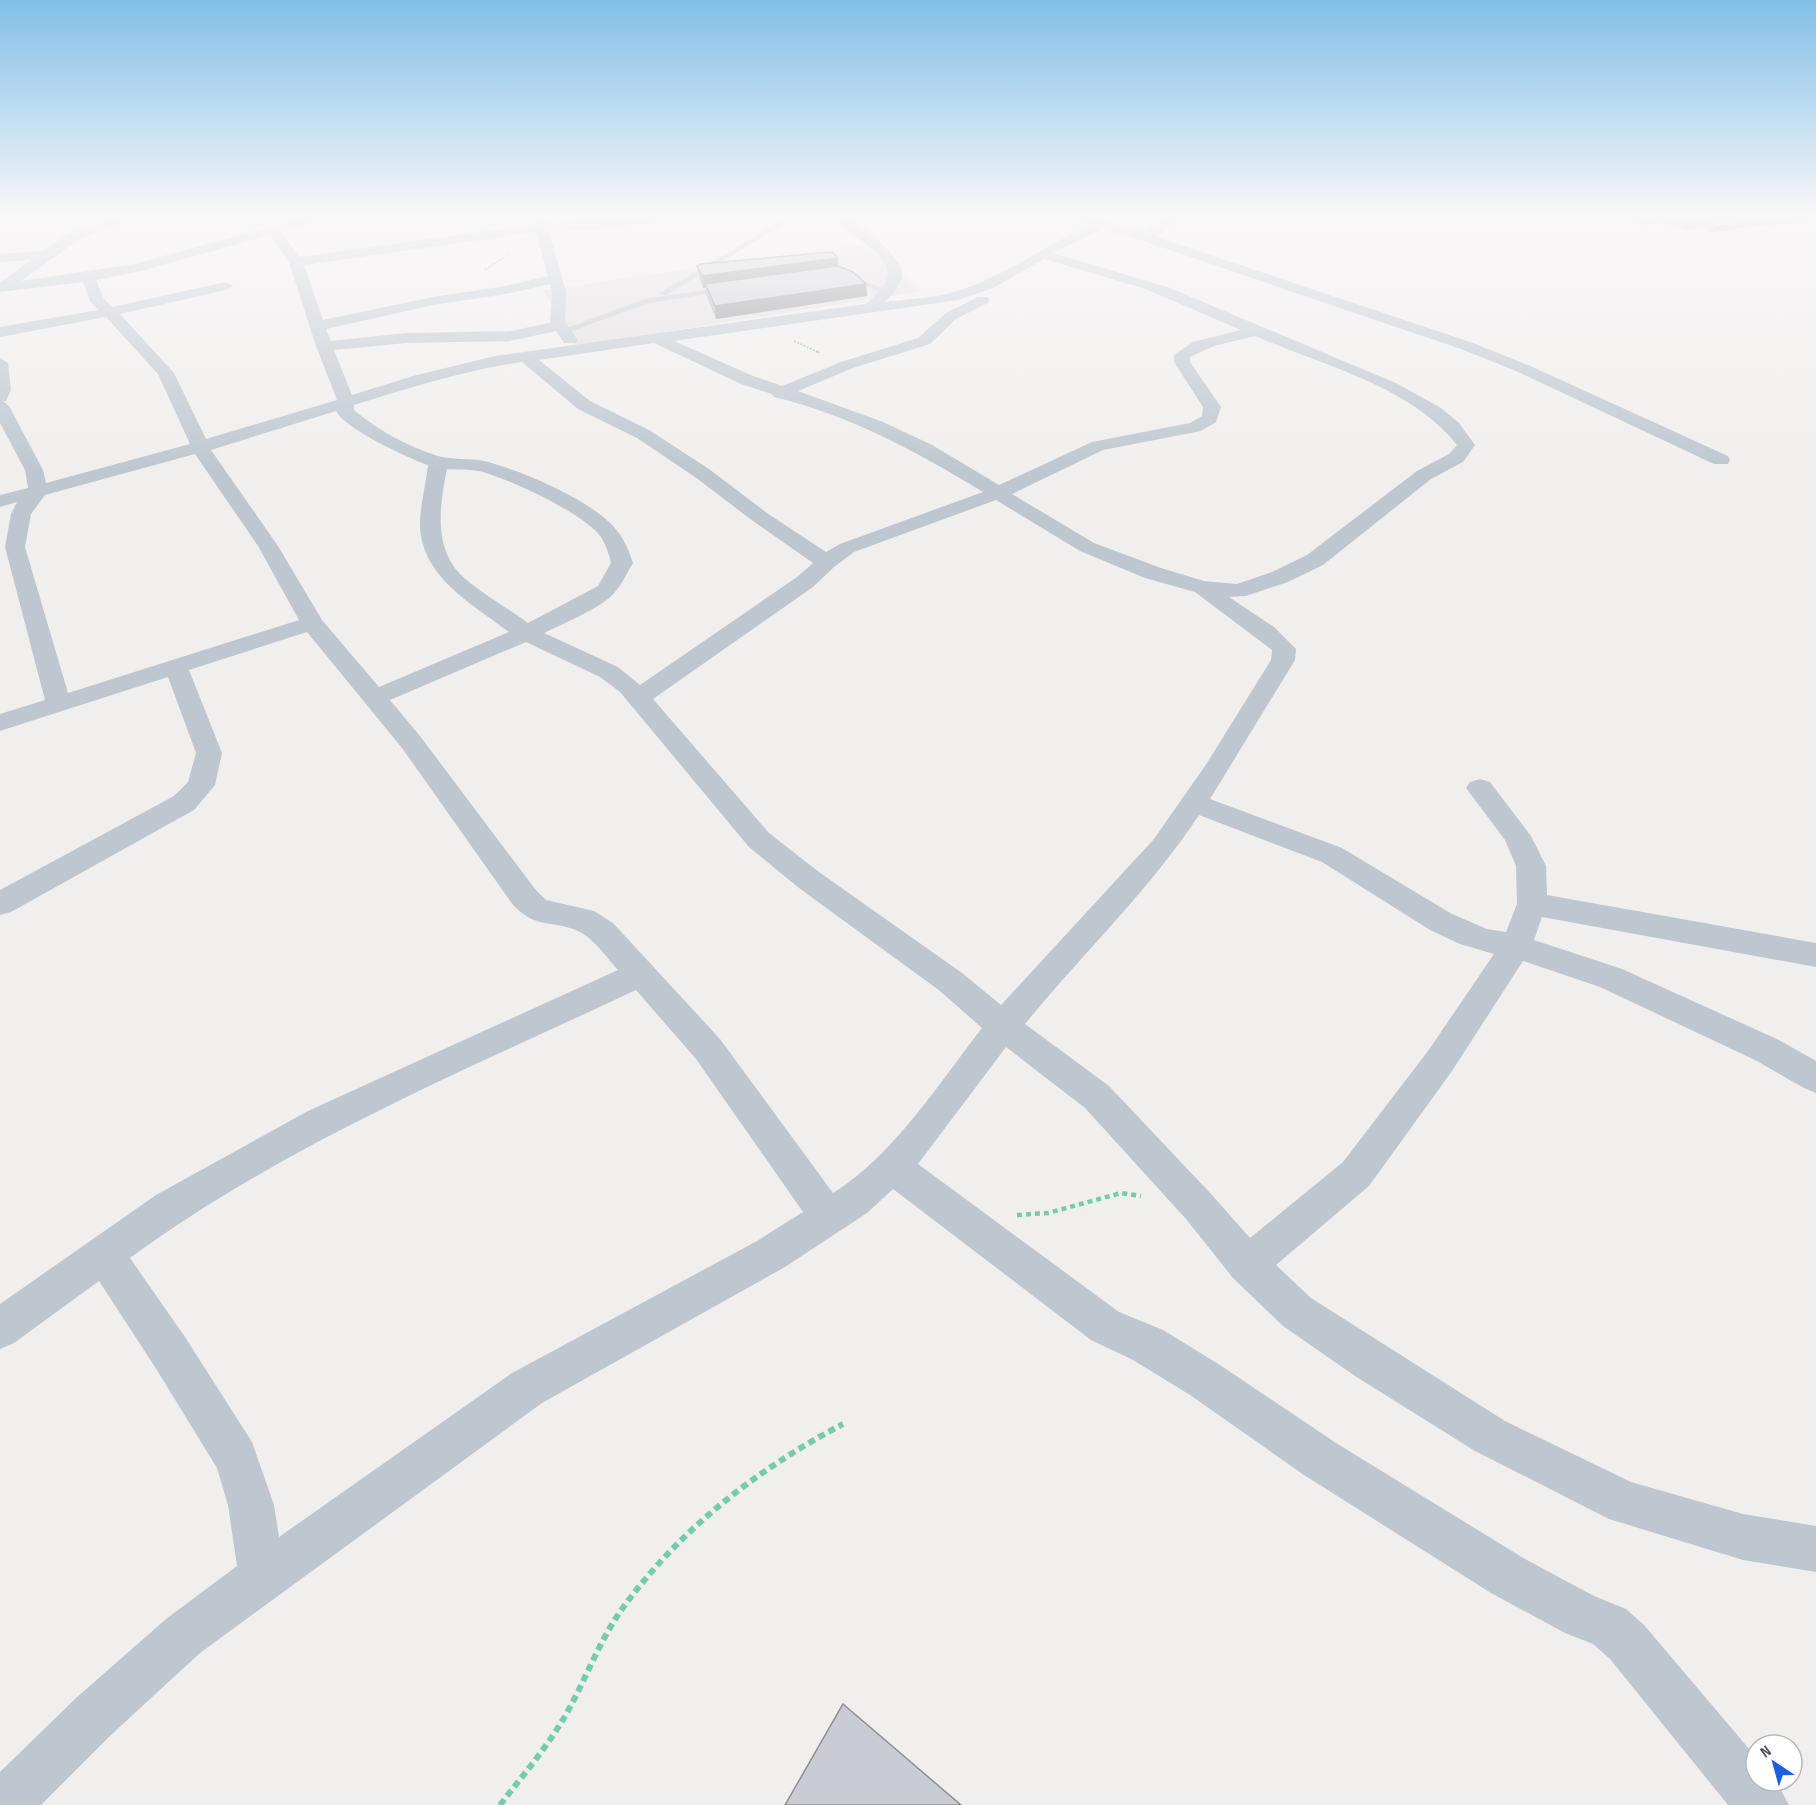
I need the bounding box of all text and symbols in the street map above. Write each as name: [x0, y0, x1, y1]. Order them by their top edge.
north arrow: [1744, 1733, 1804, 1793]
text: N: [1757, 1742, 1775, 1762]

